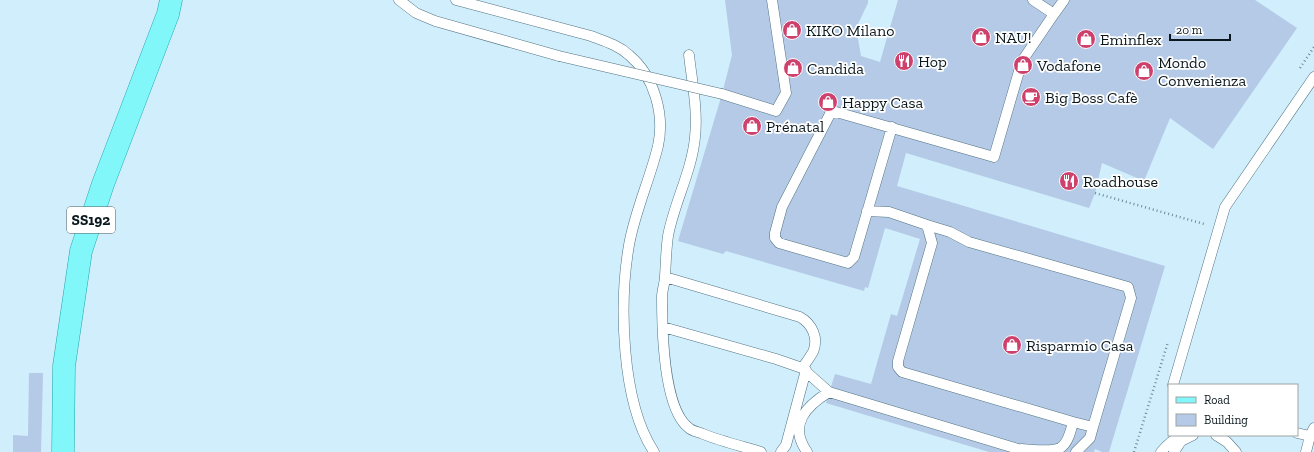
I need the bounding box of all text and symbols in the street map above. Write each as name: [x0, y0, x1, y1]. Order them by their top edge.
scale bar: [1170, 16, 1230, 42]
shop icon: KIKO Milano: [781, 19, 803, 41]
place label: KIKO Milano: [806, 21, 894, 40]
text: 20 m: [1176, 23, 1203, 37]
shop icon: NAU!: [970, 26, 992, 48]
place label: NAU!: [995, 28, 1031, 47]
shop icon: Eminflex: [1075, 28, 1097, 50]
place label: Eminflex: [1100, 30, 1162, 49]
restaurant icon: Hop: [893, 50, 915, 72]
place label: Hop: [918, 52, 947, 71]
place label: Mondo Convenienza: [1158, 53, 1246, 90]
shop icon: Vodafone: [1012, 54, 1034, 76]
place label: Vodafone: [1036, 56, 1101, 75]
shop icon: Candida: [782, 57, 804, 79]
place label: Candida: [807, 59, 864, 78]
shop icon: Mondo Convenienza: [1133, 60, 1155, 82]
cafe icon: Big Boss Cafè: [1020, 86, 1042, 108]
place label: Big Boss Cafè: [1045, 88, 1138, 107]
shop icon: Happy Casa: [817, 91, 839, 113]
place label: Happy Casa: [842, 93, 923, 112]
shop icon: Prénatal: [741, 115, 763, 137]
place label: Prénatal: [766, 117, 824, 136]
restaurant icon: Roadhouse: [1058, 170, 1080, 192]
place label: Roadhouse: [1083, 172, 1158, 191]
road number: SS192: [67, 207, 115, 233]
shop icon: Risparmio Casa: [1001, 334, 1023, 356]
place label: Risparmio Casa: [1026, 336, 1134, 355]
legend: [1168, 384, 1298, 436]
text: Road: [1204, 393, 1230, 407]
text: Building: [1204, 413, 1248, 427]

